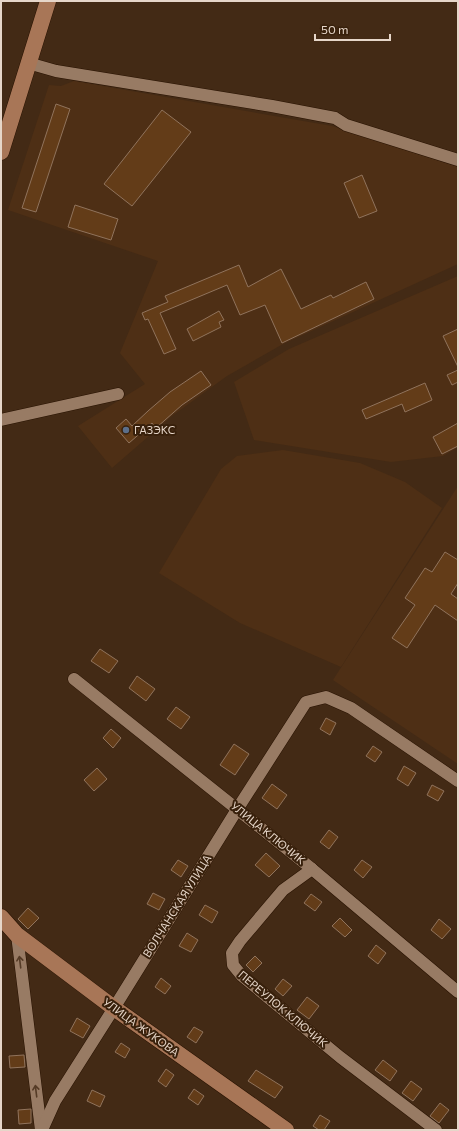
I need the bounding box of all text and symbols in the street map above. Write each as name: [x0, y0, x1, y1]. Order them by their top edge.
scale bar: [315, 16, 390, 42]
text: 50 m: [321, 22, 349, 36]
place label: ГАЗЭКС: [134, 423, 175, 436]
marker: ГАЗЭКС: [121, 425, 131, 435]
street label: УЛИЦА КЛЮЧИК: [229, 799, 309, 867]
street label: ВОЛЧАНСКАЯ УЛИЦА: [140, 852, 214, 959]
one-way arrow: [16, 956, 24, 969]
street label: ПЕРЕУЛОК КЛЮЧИК: [236, 968, 331, 1050]
street label: УЛИЦА ЖУКОВА: [101, 995, 182, 1059]
one-way arrow: [32, 1085, 40, 1098]

